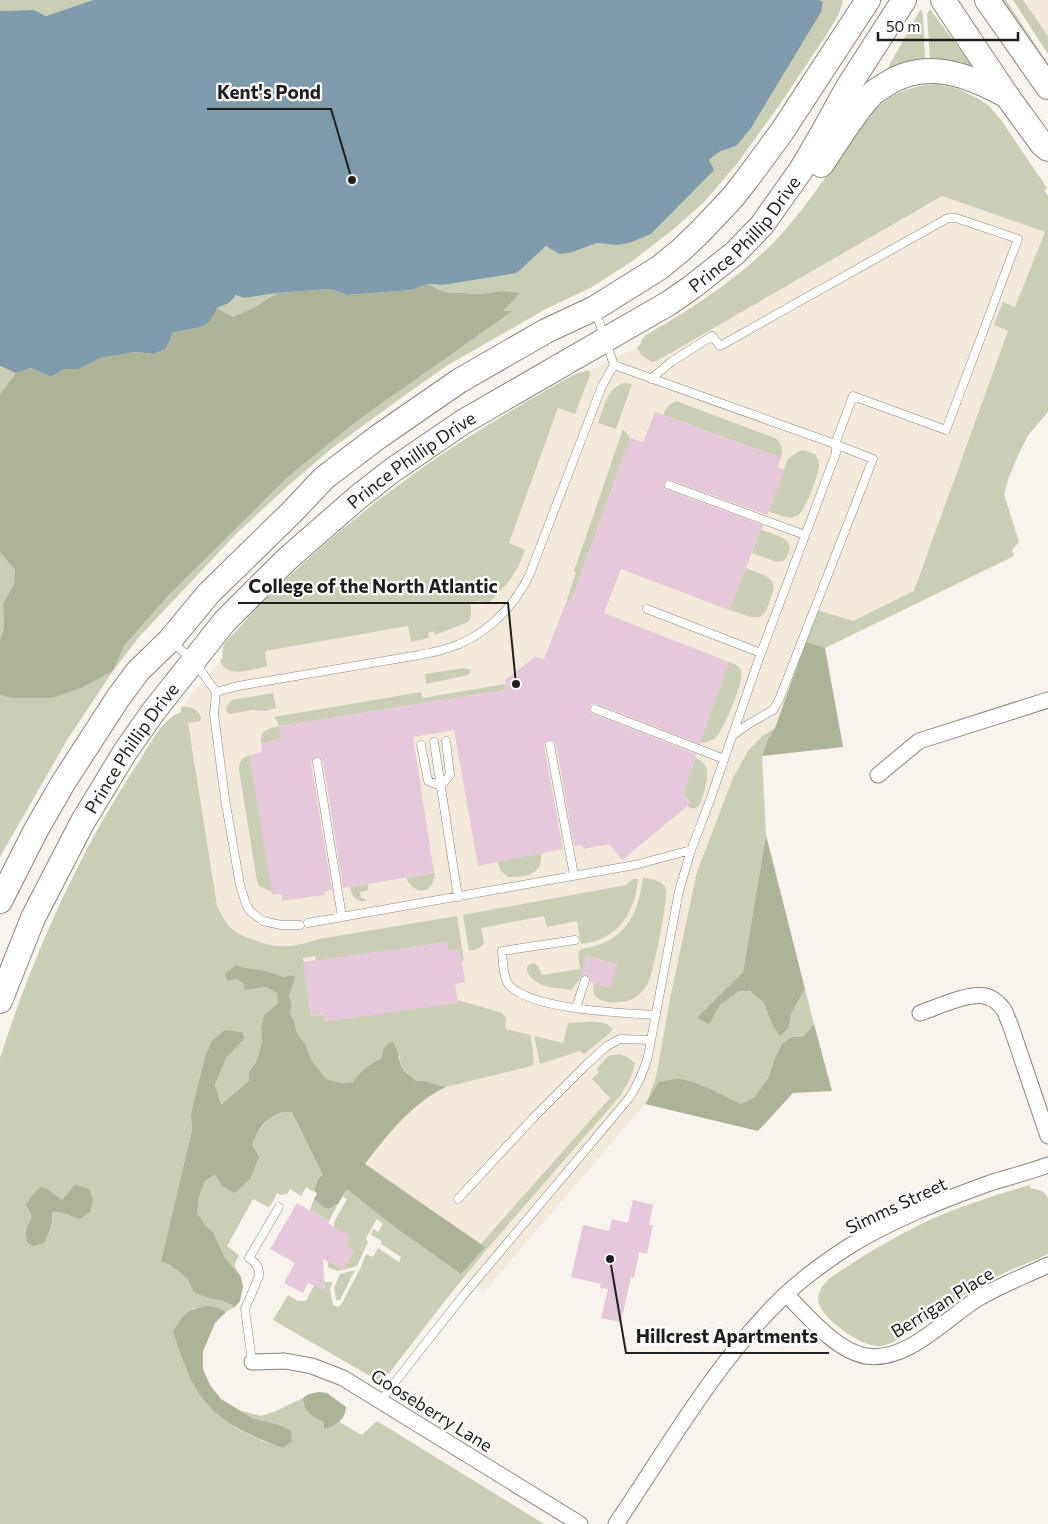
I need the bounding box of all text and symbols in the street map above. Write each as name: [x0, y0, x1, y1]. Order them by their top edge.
scale bar: [878, 10, 1018, 42]
text: 50 m: [886, 17, 920, 35]
callout: Kent's Pond: [207, 75, 331, 109]
text: Kent's Pond: [217, 80, 321, 103]
street label: Prince Phillip Drive: [684, 172, 804, 297]
street label: Prince Phillip Drive: [342, 406, 479, 513]
callout: College of the North Atlantic: [238, 569, 508, 603]
text: College of the North Atlantic: [248, 574, 498, 597]
street label: Prince Phillip Drive: [79, 678, 183, 817]
street label: Simms Street: [842, 1172, 950, 1238]
street label: Berrigan Place: [887, 1262, 997, 1342]
callout: Hillcrest Apartments: [626, 1319, 829, 1353]
text: Hillcrest Apartments: [636, 1324, 818, 1347]
street label: Gooseberry Lane: [367, 1364, 497, 1456]

